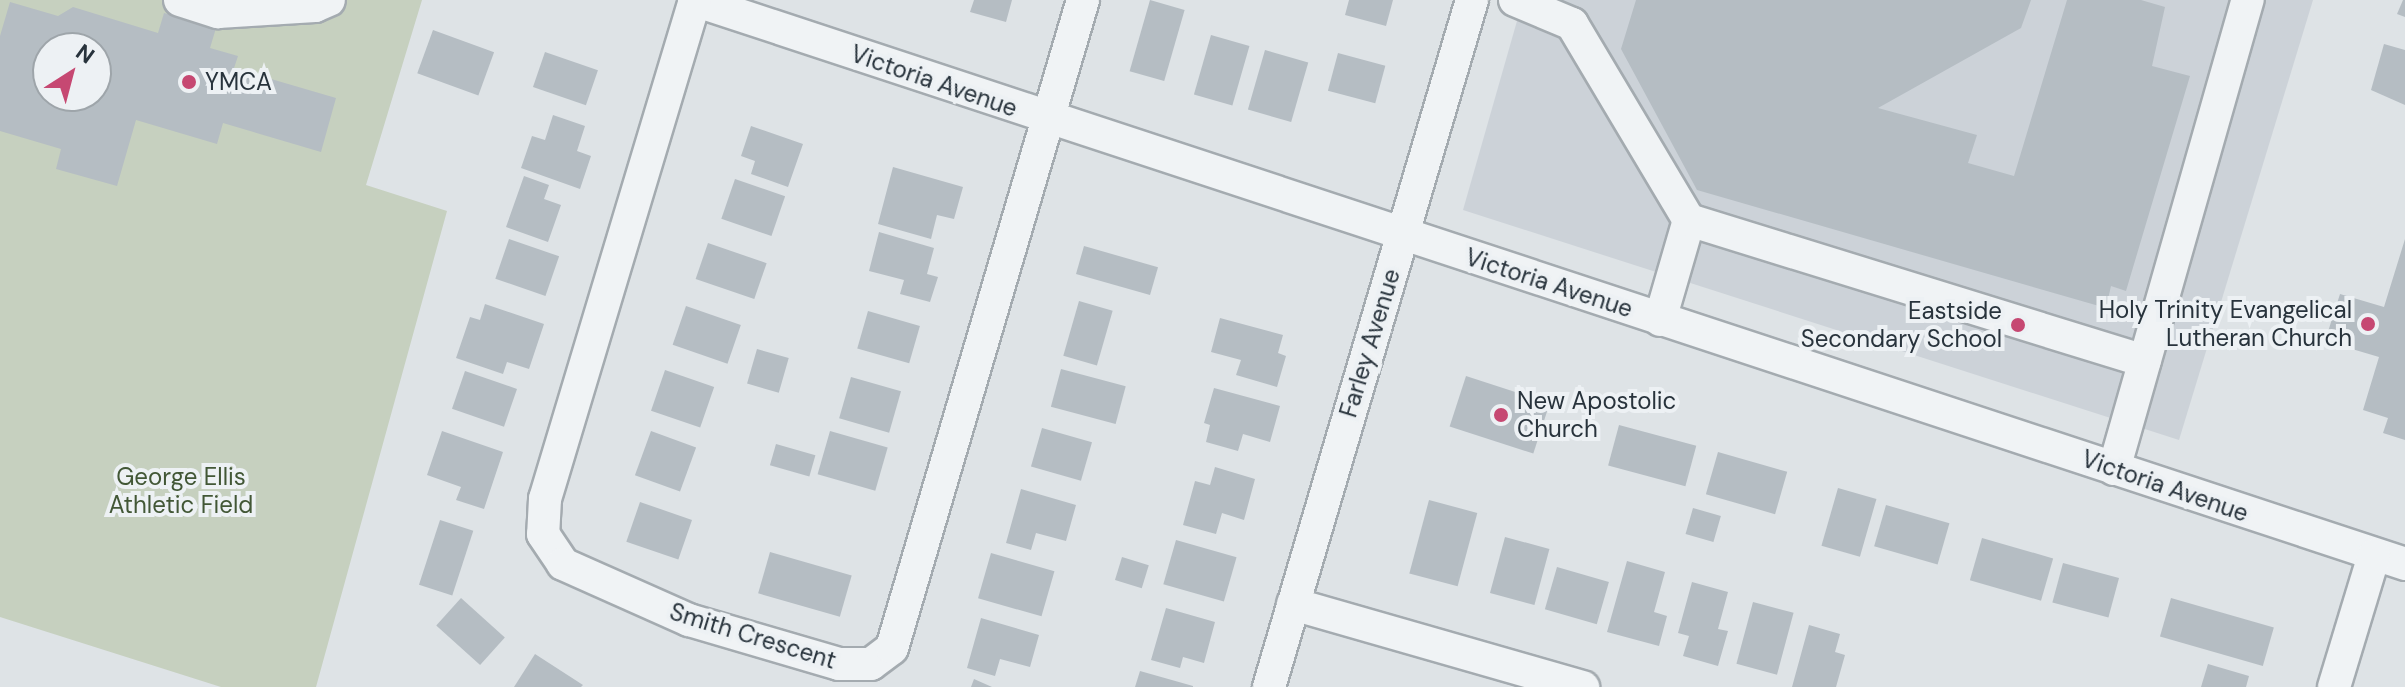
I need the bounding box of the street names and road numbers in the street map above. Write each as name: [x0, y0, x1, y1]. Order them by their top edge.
street label: Victoria Avenue: [847, 39, 1021, 123]
street label: Victoria Avenue: [1462, 242, 1636, 324]
street label: Farley Avenue: [1334, 265, 1406, 421]
street label: Victoria Avenue: [2078, 444, 2252, 528]
street label: Smith Crescent: [666, 597, 840, 675]

